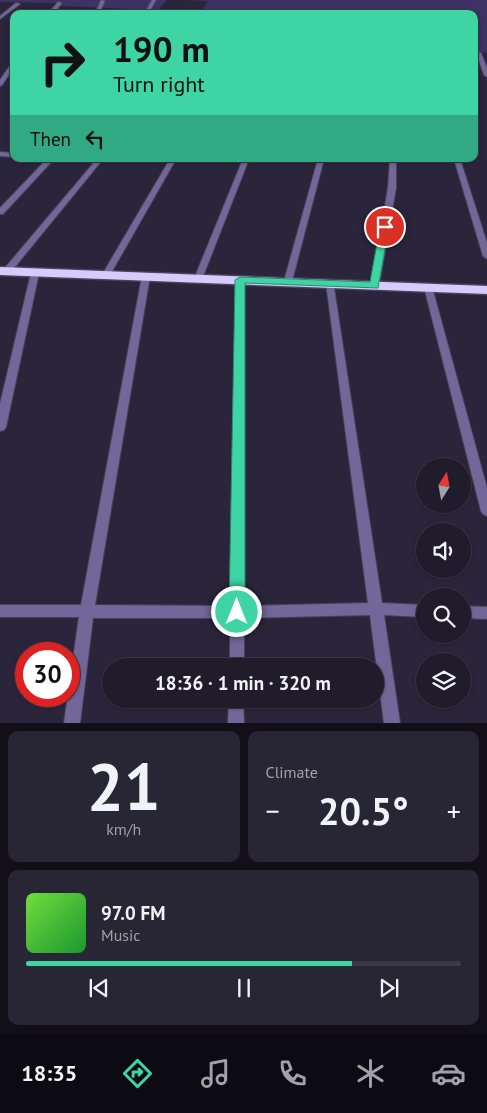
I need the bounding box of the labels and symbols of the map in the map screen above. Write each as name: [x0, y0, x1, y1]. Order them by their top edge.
pin: [364, 206, 406, 248]
north arrow: [416, 458, 471, 512]
position arrow: [210, 585, 262, 637]
speed limit sign: 30: [15, 642, 80, 707]

